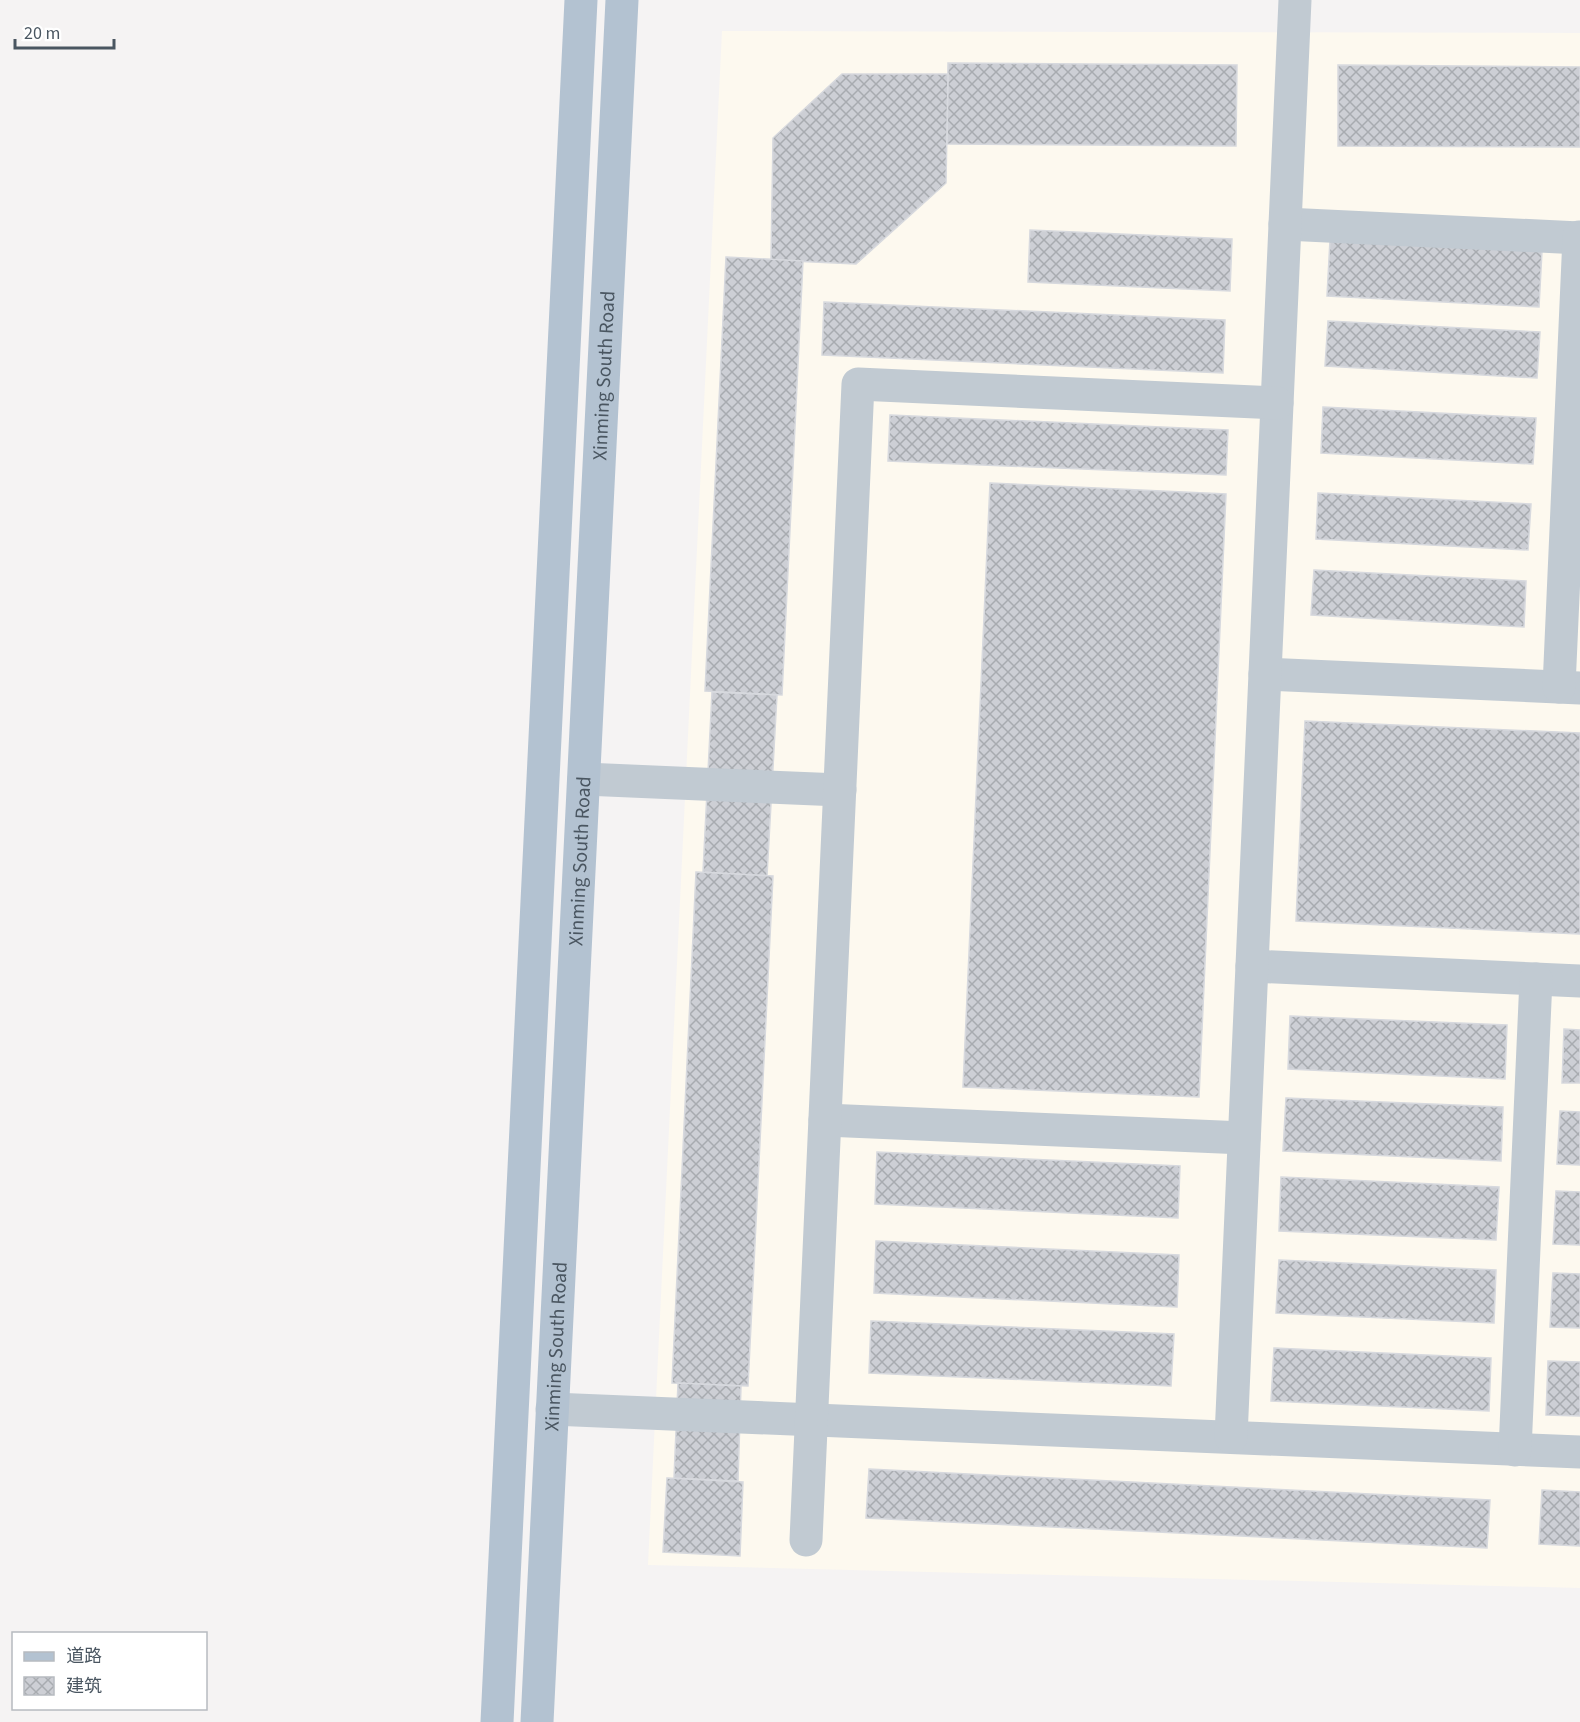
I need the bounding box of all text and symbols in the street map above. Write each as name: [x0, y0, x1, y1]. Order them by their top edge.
scale bar: [15, 12, 114, 50]
text: 20 m: [24, 21, 60, 46]
street label: Xinming South Road: [586, 290, 623, 461]
street label: Xinming South Road: [562, 776, 599, 947]
street label: Xinming South Road: [538, 1261, 575, 1432]
legend: [12, 1632, 207, 1710]
text: 道路: [66, 1644, 102, 1669]
text: 建筑: [66, 1674, 102, 1699]

